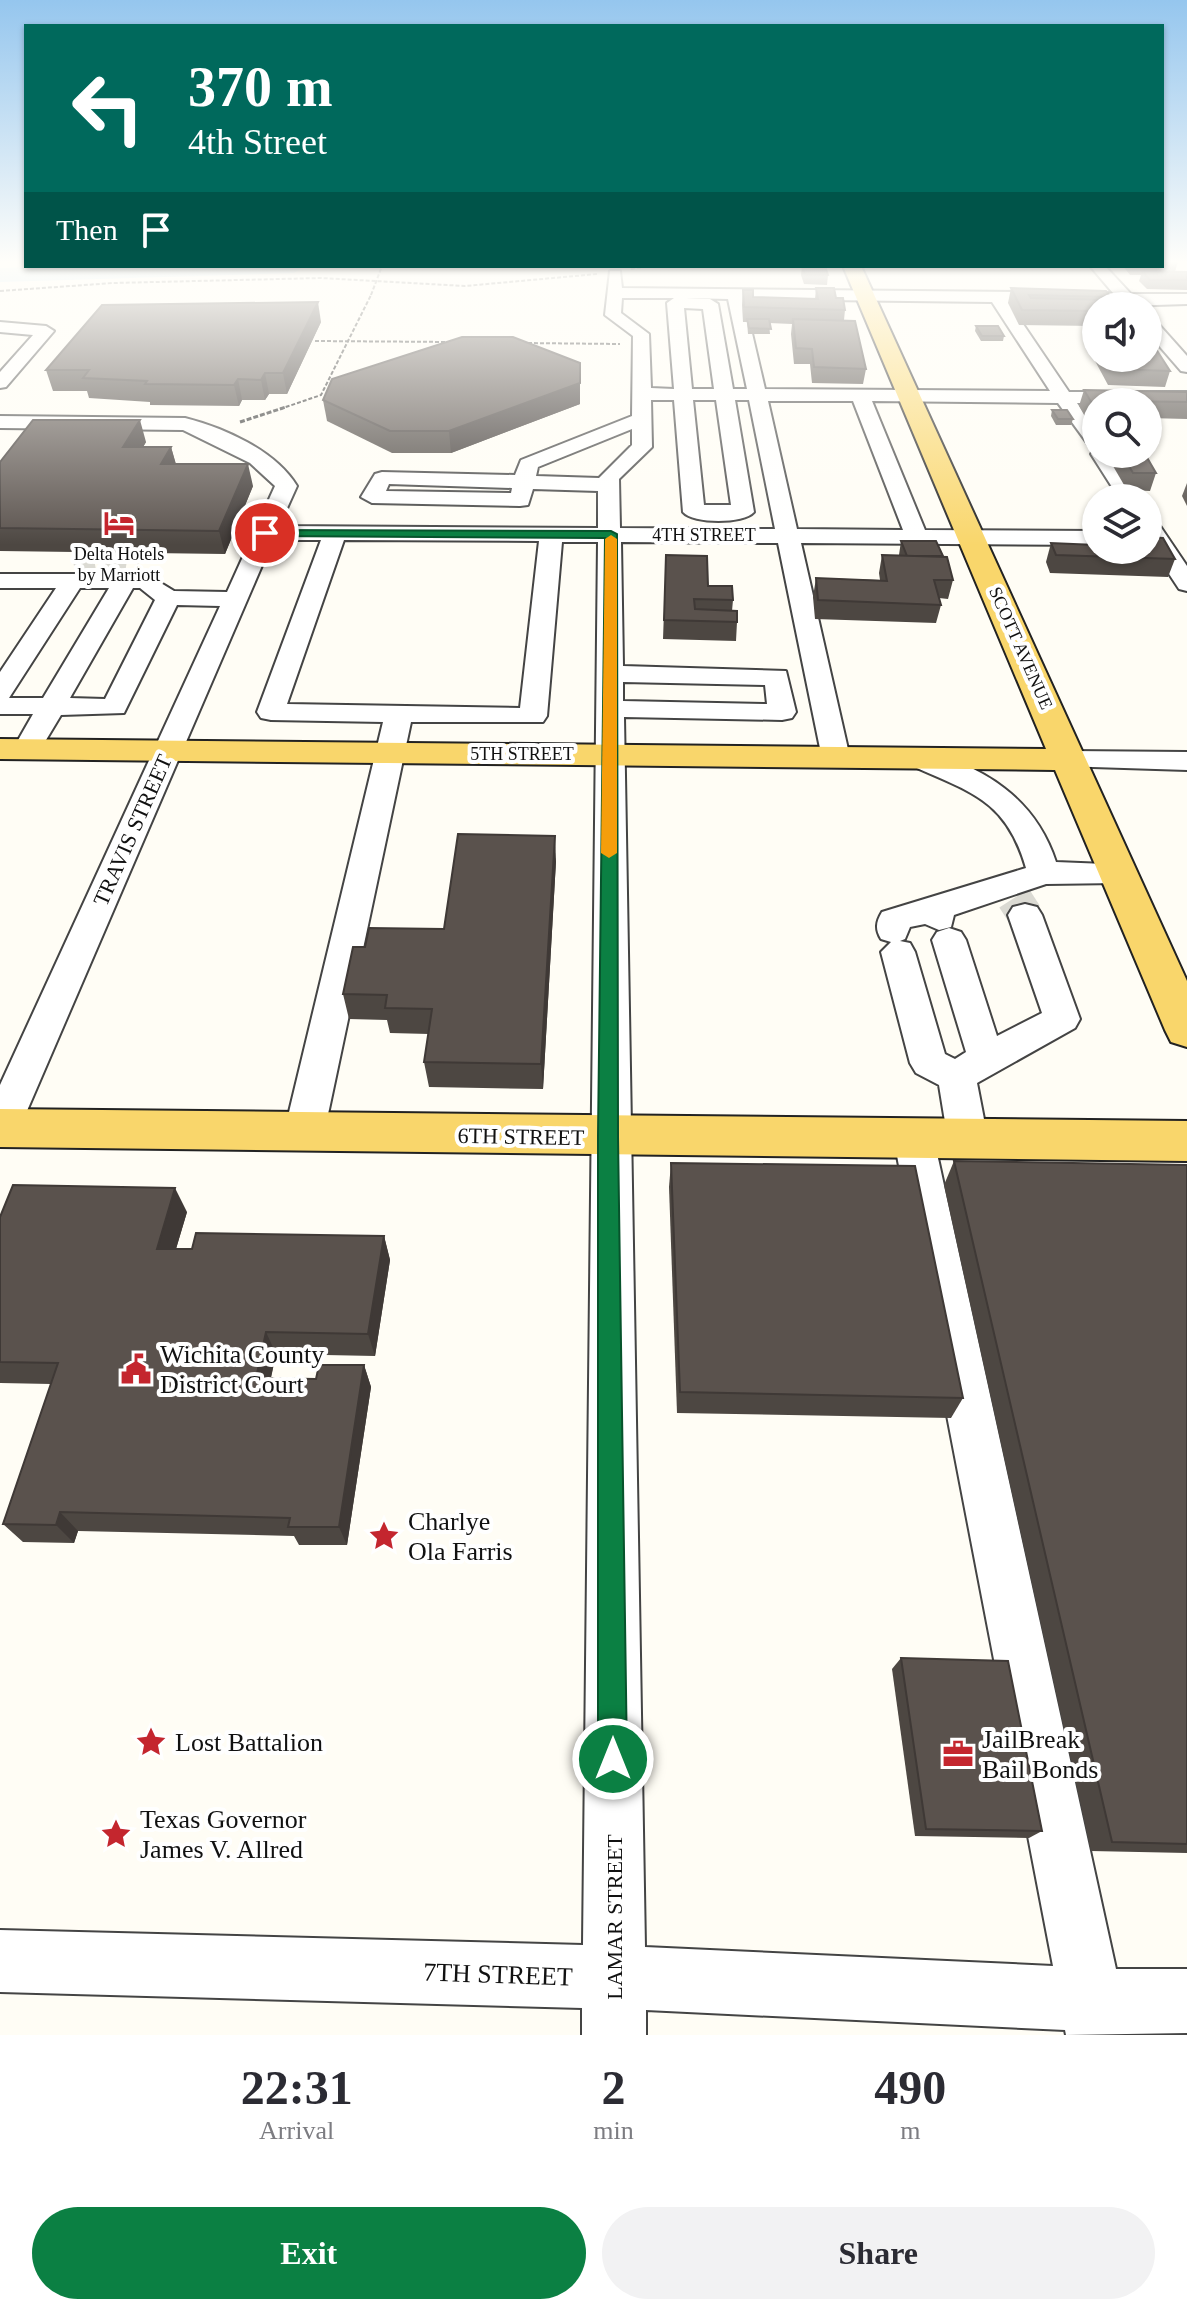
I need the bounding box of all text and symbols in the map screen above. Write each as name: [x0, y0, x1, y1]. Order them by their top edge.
icon: left: [56, 56, 160, 160]
text: 370 m: [188, 56, 333, 118]
text: 4th Street: [188, 122, 327, 162]
icon: arrive: [134, 208, 178, 252]
text: Then: [56, 213, 118, 246]
map controls: [1082, 292, 1162, 564]
button: sound: [1082, 292, 1162, 372]
button: search: [1082, 388, 1162, 468]
button: layers: [1082, 484, 1162, 564]
pin: [231, 499, 299, 567]
hotel icon: Delta Hotels by Marriott: [102, 506, 136, 540]
icon: arrive: [243, 511, 287, 555]
street label: 4TH STREET: [652, 525, 756, 545]
place label: Delta Hotels by Marriott: [74, 544, 164, 585]
street label: SCOTT AVENUE: [985, 584, 1057, 712]
street label: 5TH STREET: [470, 744, 574, 764]
street label: TRAVIS STREET: [88, 750, 177, 910]
street label: 6TH STREET: [458, 1123, 585, 1150]
place label: Wichita County District Court: [160, 1340, 324, 1399]
public building icon: Wichita County District Court: [119, 1352, 153, 1386]
place label: Charlye Ola Farris: [408, 1507, 513, 1566]
place icon: Charlye Ola Farris: [367, 1519, 401, 1553]
position arrow: [571, 1717, 655, 1801]
place icon: Lost Battalion: [134, 1725, 168, 1759]
place label: JailBreak Bail Bonds: [982, 1725, 1098, 1784]
place label: Lost Battalion: [175, 1728, 323, 1757]
office icon: JailBreak Bail Bonds: [941, 1737, 975, 1771]
place label: Texas Governor James V. Allred: [140, 1805, 307, 1864]
place icon: Texas Governor James V. Allred: [99, 1817, 133, 1851]
street label: LAMAR STREET: [602, 1834, 627, 2000]
street label: 7TH STREET: [423, 1957, 573, 1992]
text: 22:31: [241, 2061, 353, 2114]
text: 2: [601, 2061, 625, 2114]
text: 490: [874, 2061, 946, 2114]
text: Arrival: [259, 2116, 334, 2145]
text: min: [593, 2116, 634, 2145]
text: m: [900, 2116, 920, 2145]
button: Exit: [32, 2207, 586, 2299]
button: Share: [602, 2207, 1155, 2299]

